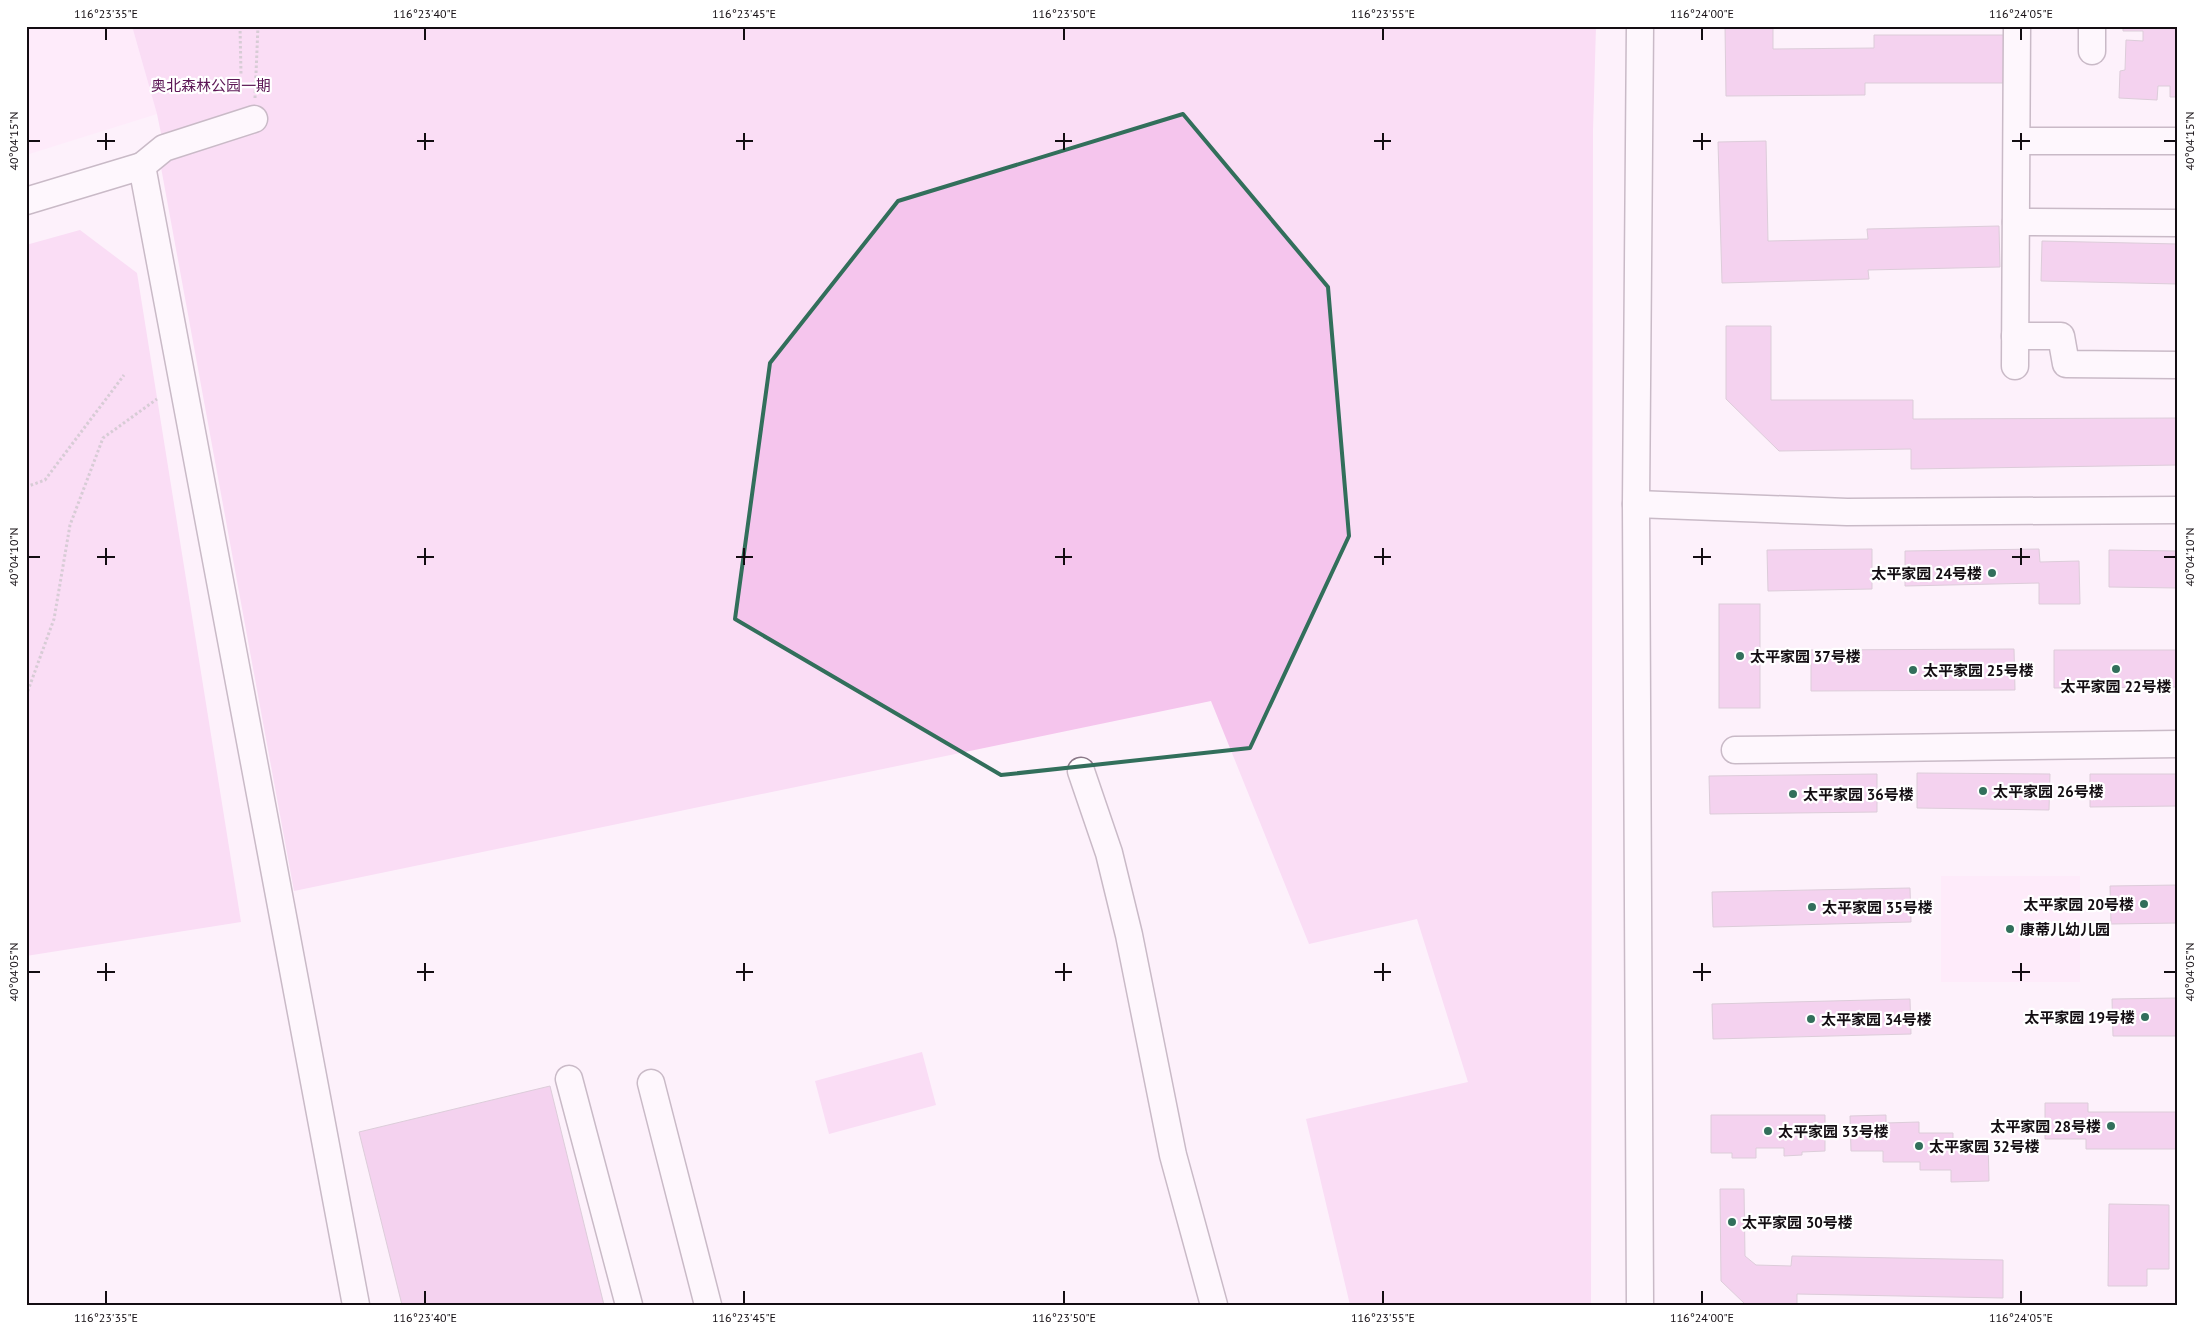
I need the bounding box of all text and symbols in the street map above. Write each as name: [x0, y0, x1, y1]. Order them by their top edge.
text: 116°23'35"E: [74, 6, 138, 21]
text: 116°23'40"E: [393, 6, 457, 21]
text: 116°23'45"E: [712, 6, 776, 21]
text: 116°23'50"E: [1032, 6, 1096, 21]
text: 116°23'55"E: [1351, 6, 1415, 21]
text: 116°24'00"E: [1670, 6, 1734, 21]
text: 116°24'05"E: [1989, 6, 2053, 21]
park label: 奥北森林公园一期: [151, 76, 271, 95]
text: 40°04'15"N: [6, 111, 21, 171]
text: 40°04'15"N: [2182, 111, 2197, 171]
text: 40°04'10"N: [6, 527, 21, 587]
text: 40°04'10"N: [2182, 527, 2197, 587]
place label: 太平家园 24号楼: [1871, 564, 1982, 583]
marker: 太平家园 24号楼: [1986, 567, 1998, 579]
place label: 太平家园 37号楼: [1750, 647, 1861, 666]
marker: 太平家园 37号楼: [1734, 650, 1746, 662]
place label: 太平家园 25号楼: [1923, 661, 2034, 680]
marker: 太平家园 22号楼: [2110, 663, 2122, 675]
marker: 太平家园 25号楼: [1907, 664, 1919, 676]
place label: 太平家园 22号楼: [2061, 677, 2171, 696]
place label: 太平家园 26号楼: [1993, 782, 2104, 801]
place label: 太平家园 36号楼: [1803, 785, 1914, 804]
marker: 太平家园 26号楼: [1977, 785, 1989, 797]
marker: 太平家园 36号楼: [1787, 788, 1799, 800]
place label: 太平家园 20号楼: [2023, 895, 2134, 914]
place label: 太平家园 35号楼: [1822, 898, 1933, 917]
marker: 太平家园 20号楼: [2138, 898, 2150, 910]
marker: 太平家园 35号楼: [1806, 901, 1818, 913]
place label: 康蒂儿幼儿园: [2020, 920, 2110, 939]
marker: 康蒂儿幼儿园: [2004, 923, 2016, 935]
text: 40°04'05"N: [6, 942, 21, 1002]
text: 40°04'05"N: [2182, 942, 2197, 1002]
place label: 太平家园 19号楼: [2024, 1008, 2135, 1027]
place label: 太平家园 34号楼: [1821, 1010, 1932, 1029]
marker: 太平家园 19号楼: [2139, 1011, 2151, 1023]
marker: 太平家园 34号楼: [1805, 1013, 1817, 1025]
place label: 太平家园 28号楼: [1990, 1117, 2101, 1136]
marker: 太平家园 28号楼: [2105, 1120, 2117, 1132]
place label: 太平家园 33号楼: [1778, 1122, 1889, 1141]
marker: 太平家园 33号楼: [1762, 1125, 1774, 1137]
place label: 太平家园 32号楼: [1929, 1137, 2040, 1156]
marker: 太平家园 32号楼: [1913, 1140, 1925, 1152]
place label: 太平家园 30号楼: [1742, 1213, 1853, 1232]
marker: 太平家园 30号楼: [1726, 1216, 1738, 1228]
text: 116°23'35"E: [74, 1310, 138, 1325]
text: 116°23'40"E: [393, 1310, 457, 1325]
text: 116°23'45"E: [712, 1310, 776, 1325]
text: 116°23'50"E: [1032, 1310, 1096, 1325]
text: 116°23'55"E: [1351, 1310, 1415, 1325]
text: 116°24'00"E: [1670, 1310, 1734, 1325]
text: 116°24'05"E: [1989, 1310, 2053, 1325]

